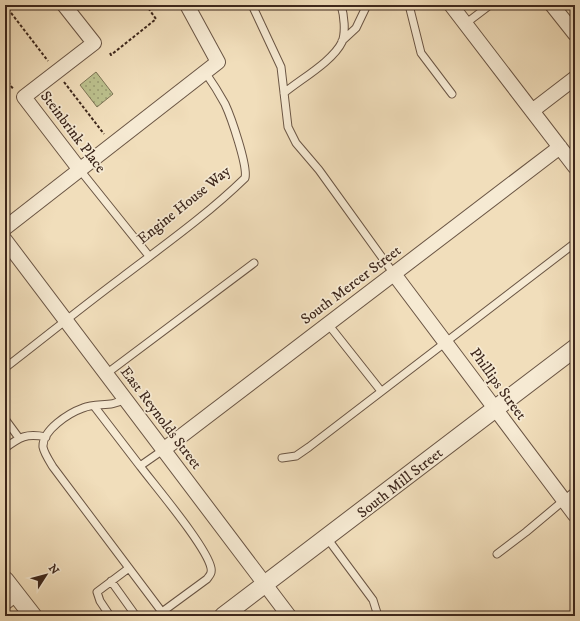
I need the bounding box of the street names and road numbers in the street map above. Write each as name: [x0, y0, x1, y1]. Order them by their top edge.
street label: Steinbrink Place: [36, 87, 110, 177]
street label: Engine House Way: [134, 161, 235, 248]
street label: South Mercer Street: [297, 241, 405, 329]
street label: Phillips Street: [465, 344, 531, 424]
street label: East Reynolds Street: [116, 363, 206, 473]
street label: South Mill Street: [353, 444, 447, 522]

